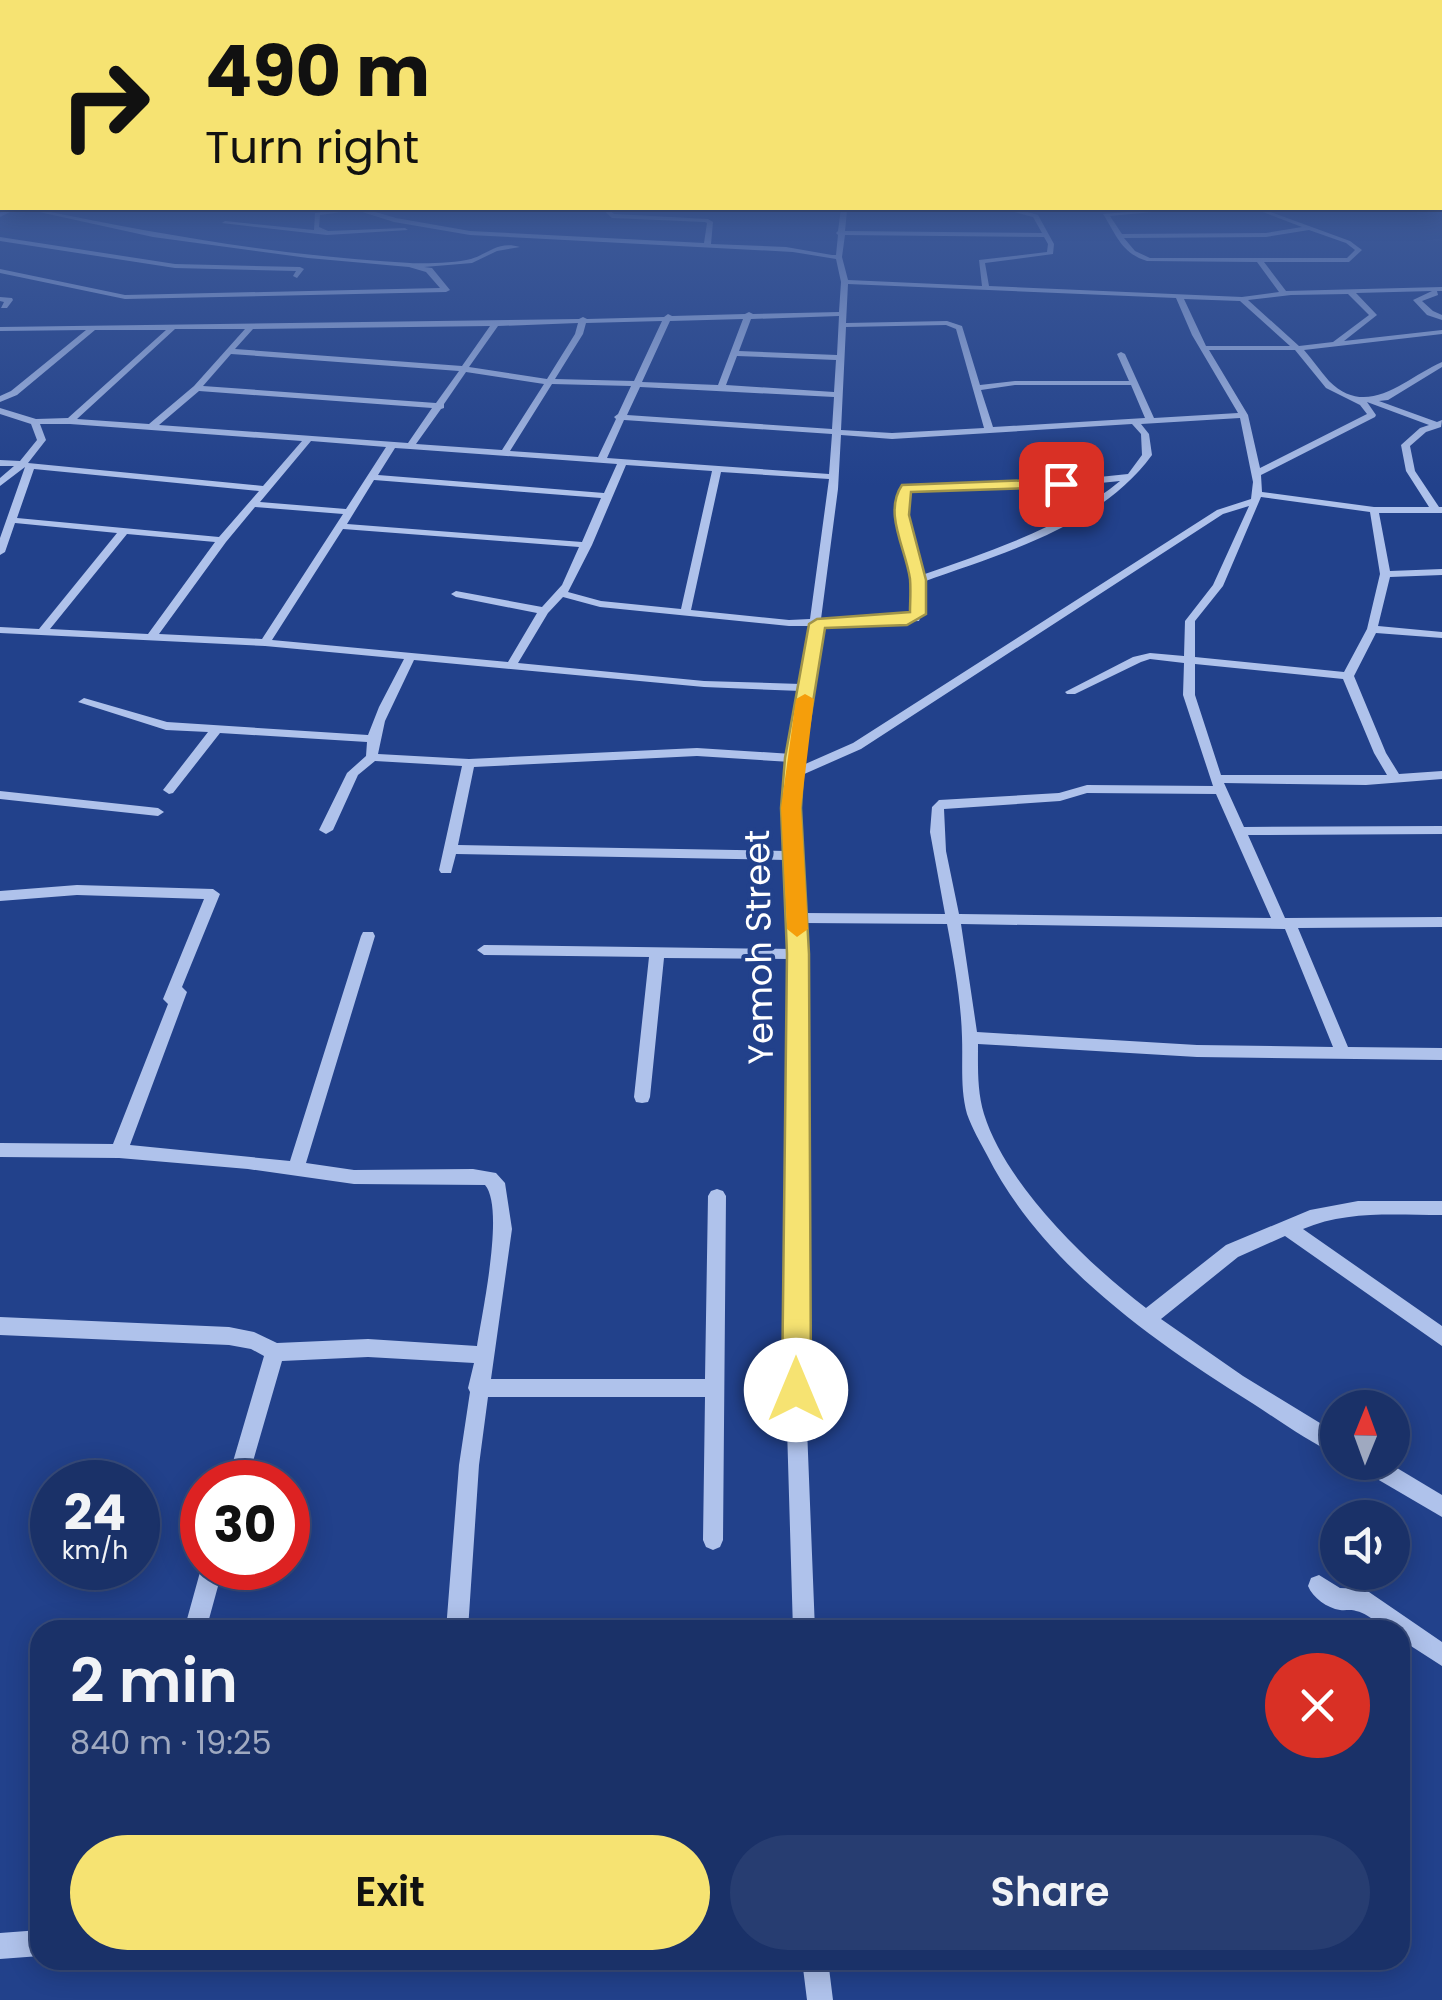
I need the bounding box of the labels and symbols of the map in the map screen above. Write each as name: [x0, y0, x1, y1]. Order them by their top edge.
pin: [1019, 442, 1104, 527]
street label: Yemoh Street: [732, 829, 785, 1065]
position arrow: [744, 1338, 848, 1442]
north arrow: [1320, 1390, 1410, 1480]
speed limit sign: 30: [180, 1460, 310, 1590]

